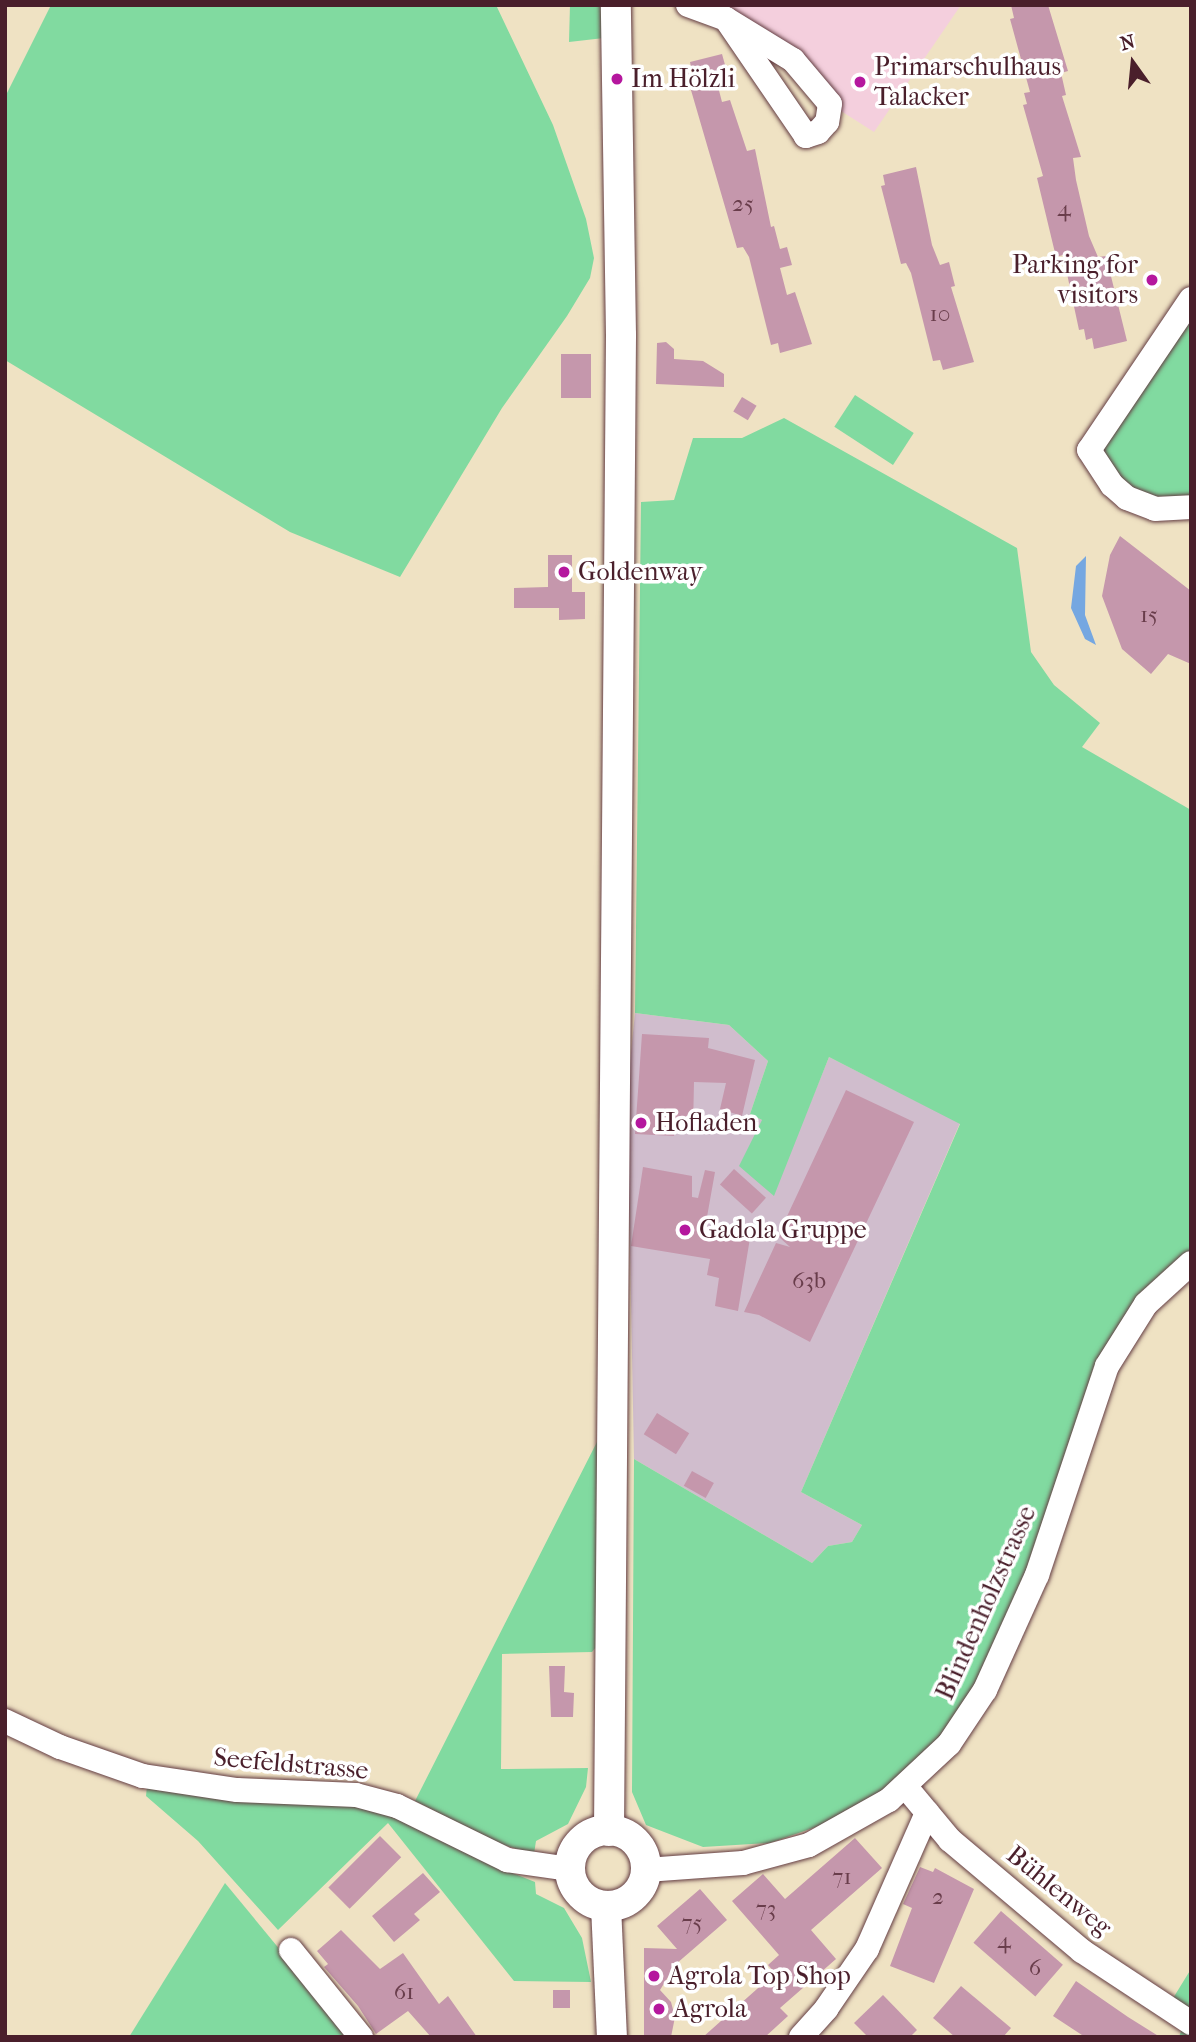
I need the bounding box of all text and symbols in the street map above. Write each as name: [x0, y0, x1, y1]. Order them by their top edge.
north arrow: [1098, 28, 1168, 98]
text: N: [1118, 30, 1137, 55]
place label: Primarschulhaus Talacker: [874, 51, 1061, 112]
place label: Im Hölzli: [631, 63, 735, 95]
marker: Im Hölzli: [609, 71, 625, 87]
marker: Primarschulhaus Talacker: [852, 74, 868, 90]
house number: 25: [732, 190, 754, 218]
house number: 4: [1057, 195, 1071, 223]
place label: Parking for visitors: [1012, 249, 1138, 310]
marker: Parking for visitors: [1144, 272, 1160, 288]
house number: 10: [930, 300, 950, 328]
place label: Goldenway: [578, 556, 703, 588]
marker: Goldenway: [556, 564, 572, 580]
house number: 15: [1140, 601, 1158, 629]
place label: Hofladen: [655, 1107, 757, 1139]
marker: Hofladen: [633, 1115, 649, 1131]
place label: Gadola Gruppe: [699, 1214, 867, 1246]
marker: Gadola Gruppe: [677, 1222, 693, 1238]
house number: 63b: [792, 1267, 826, 1295]
street label: Blindenholzstrasse: [929, 1501, 1043, 1705]
street label: Seefeldstrasse: [212, 1742, 370, 1786]
street label: Bühlenweg: [1000, 1839, 1118, 1943]
house number: 71: [832, 1863, 852, 1891]
house number: 2: [932, 1883, 944, 1911]
house number: 73: [756, 1895, 776, 1923]
house number: 75: [681, 1909, 703, 1937]
house number: 4: [997, 1927, 1011, 1955]
house number: 6: [1029, 1954, 1041, 1982]
place label: Agrola Top Shop: [668, 1960, 851, 1992]
marker: Agrola Top Shop: [646, 1968, 662, 1984]
house number: 61: [394, 1978, 414, 2006]
place label: Agrola: [673, 1993, 747, 2025]
marker: Agrola: [651, 2001, 667, 2017]

